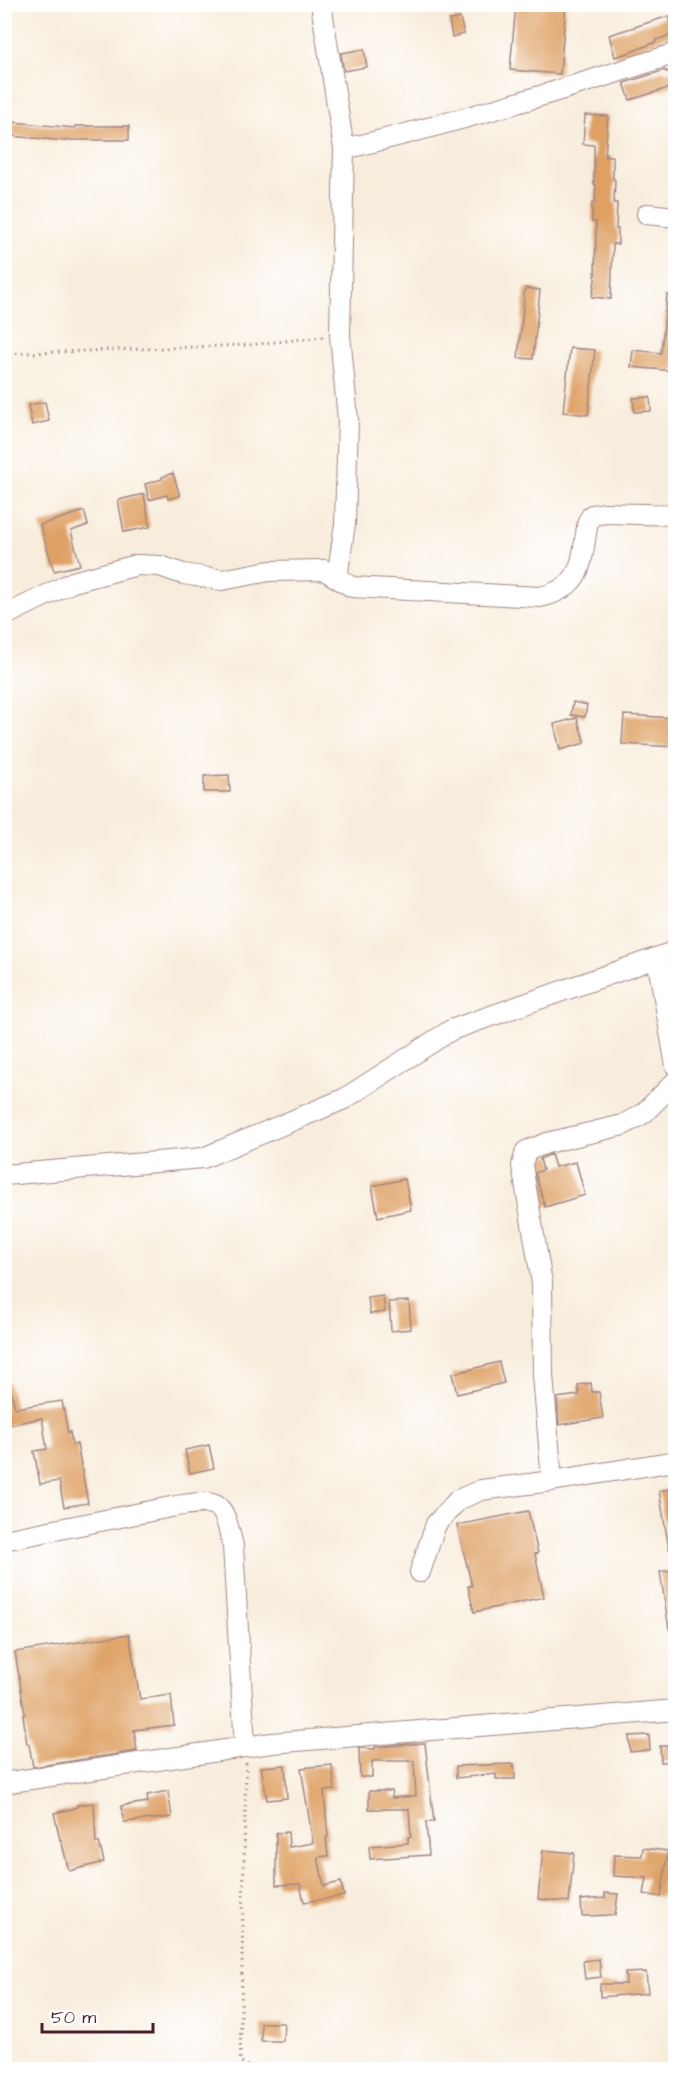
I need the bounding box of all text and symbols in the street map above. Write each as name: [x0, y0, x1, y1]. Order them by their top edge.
scale bar: [42, 1996, 153, 2034]
text: 50 m: [51, 2005, 96, 2030]

